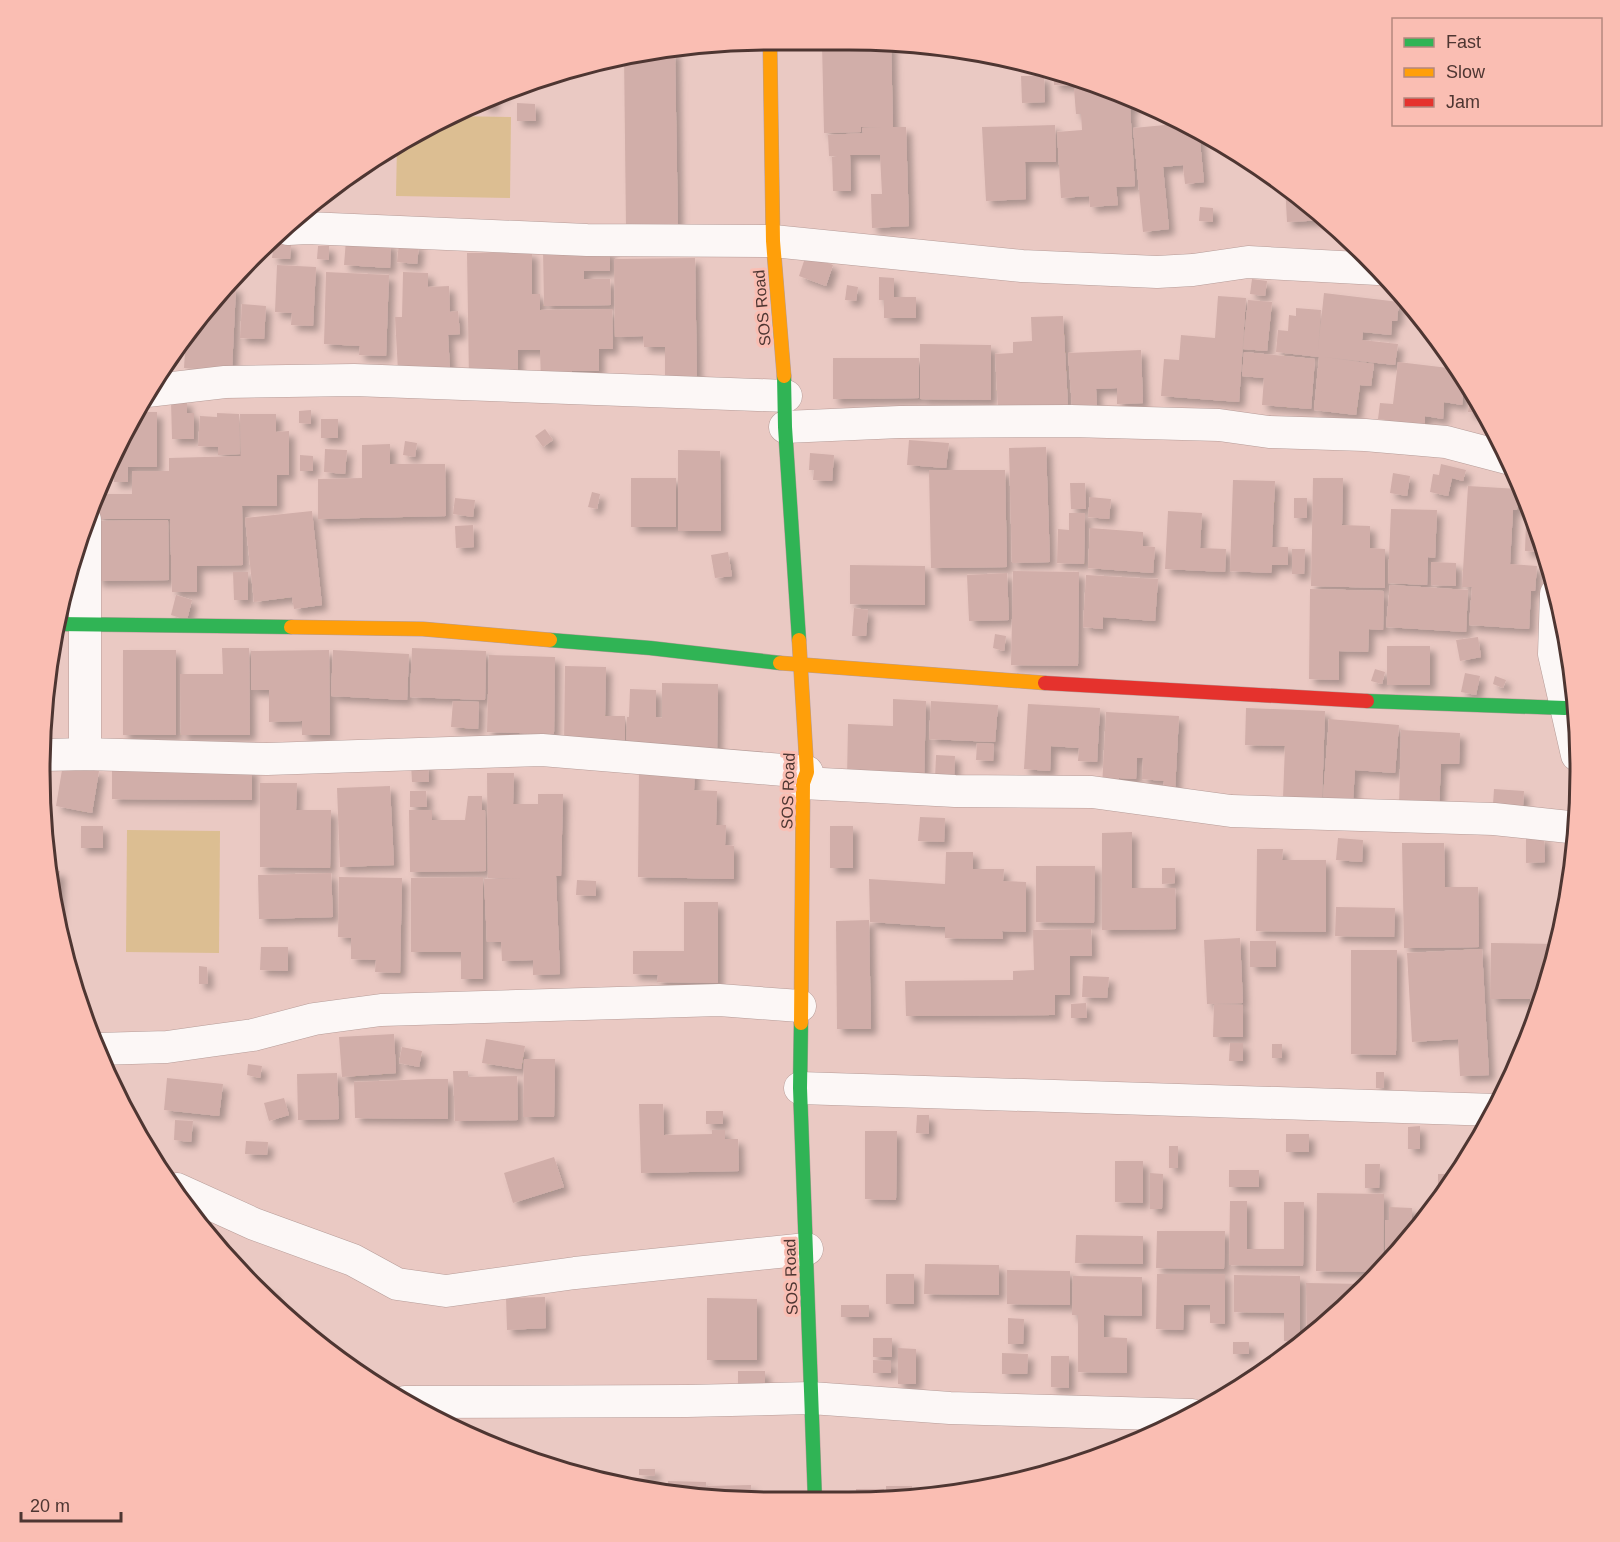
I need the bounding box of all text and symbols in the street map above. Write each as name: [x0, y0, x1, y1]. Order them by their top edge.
legend: [1392, 18, 1602, 126]
text: Fast: [1446, 32, 1481, 52]
text: Slow: [1446, 62, 1486, 82]
text: Jam: [1446, 92, 1480, 112]
street label: SOS Road: [750, 269, 774, 347]
street label: SOS Road: [778, 752, 798, 830]
street label: SOS Road: [781, 1238, 801, 1316]
scale bar: [21, 1485, 122, 1523]
text: 20 m: [30, 1496, 70, 1516]

